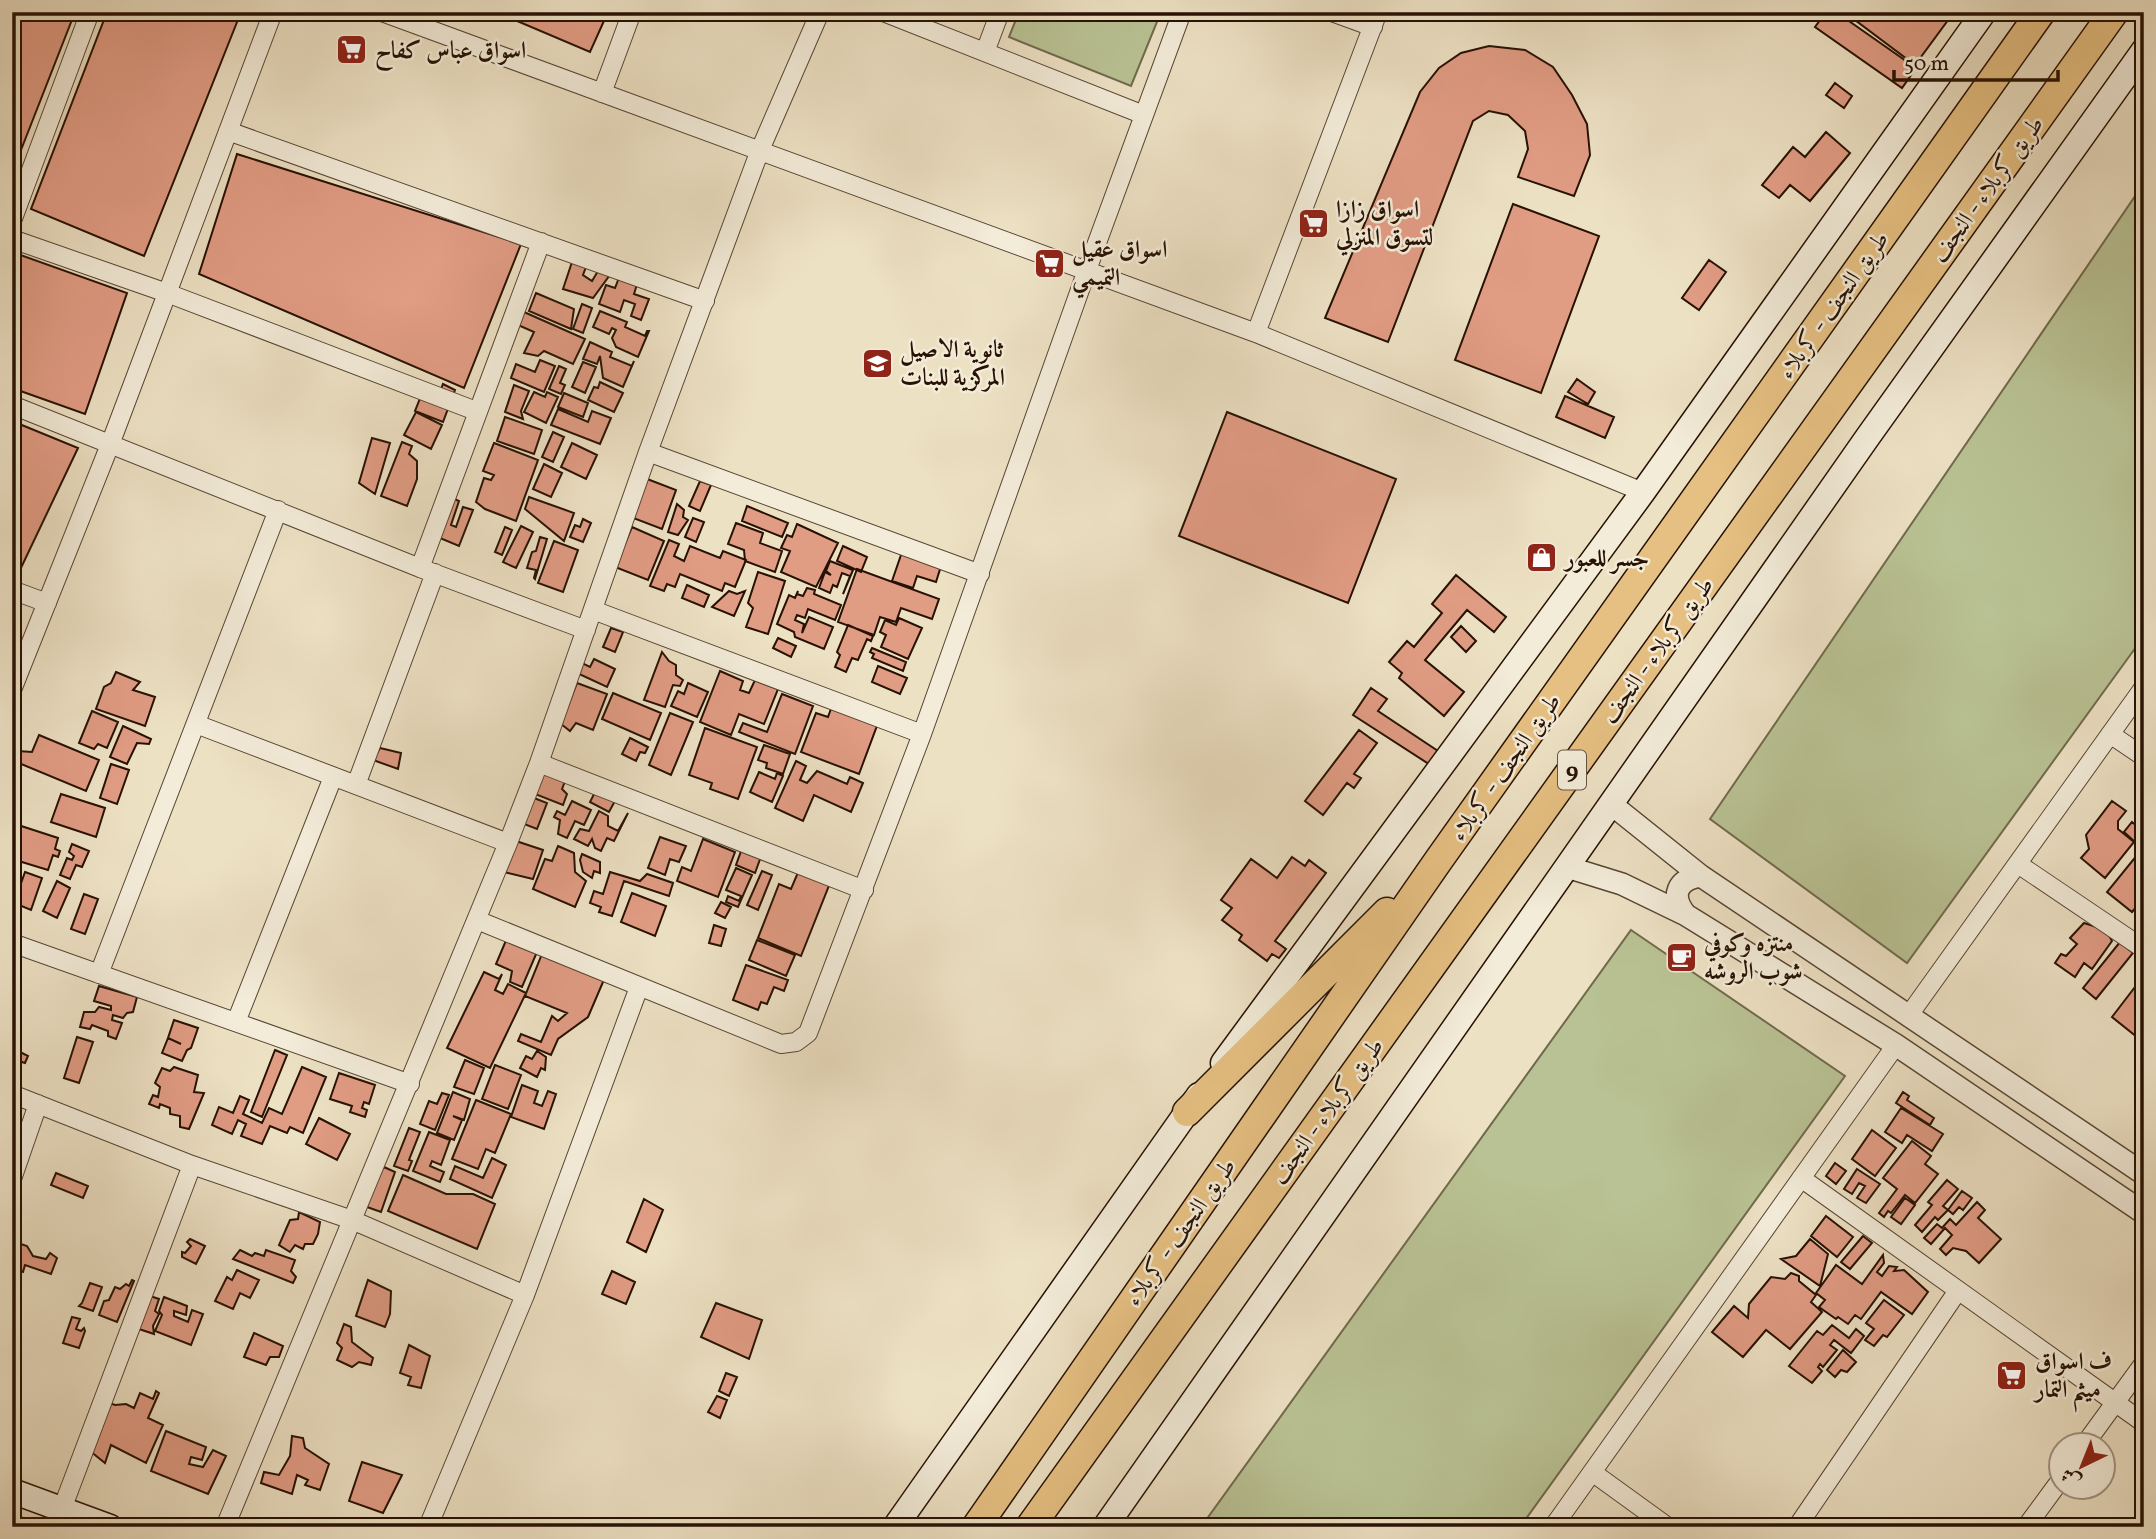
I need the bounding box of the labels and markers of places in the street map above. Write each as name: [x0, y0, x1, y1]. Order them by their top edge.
supermarket icon: اسواق عباس كفاح: [335, 33, 369, 67]
place label: اسواق عباس كفاح: [375, 35, 526, 72]
place label: اسواق زازا لتسوق المنزلي: [1335, 194, 1433, 256]
supermarket icon: اسواق زازا لتسوق المنزلي: [1296, 206, 1330, 240]
place label: اسواق عقيل التميمي: [1072, 234, 1167, 299]
supermarket icon: اسواق عقيل التميمي: [1032, 246, 1066, 280]
place label: ثانوية الاصيل المركزية للبنات: [900, 334, 1005, 396]
school or university icon: ثانوية الاصيل المركزية للبنات: [860, 346, 894, 380]
shop icon: جسر للعبور: [1525, 541, 1559, 575]
place label: جسر للعبور: [1562, 543, 1649, 577]
place label: منتزه وكوفي شوب الروشه: [1703, 928, 1803, 990]
cafe icon: منتزه وكوفي شوب الروشه: [1664, 940, 1698, 974]
place label: ف اسواق ميثم التمار: [2032, 1346, 2112, 1413]
supermarket icon: ف اسواق ميثم التمار: [1995, 1358, 2029, 1392]

